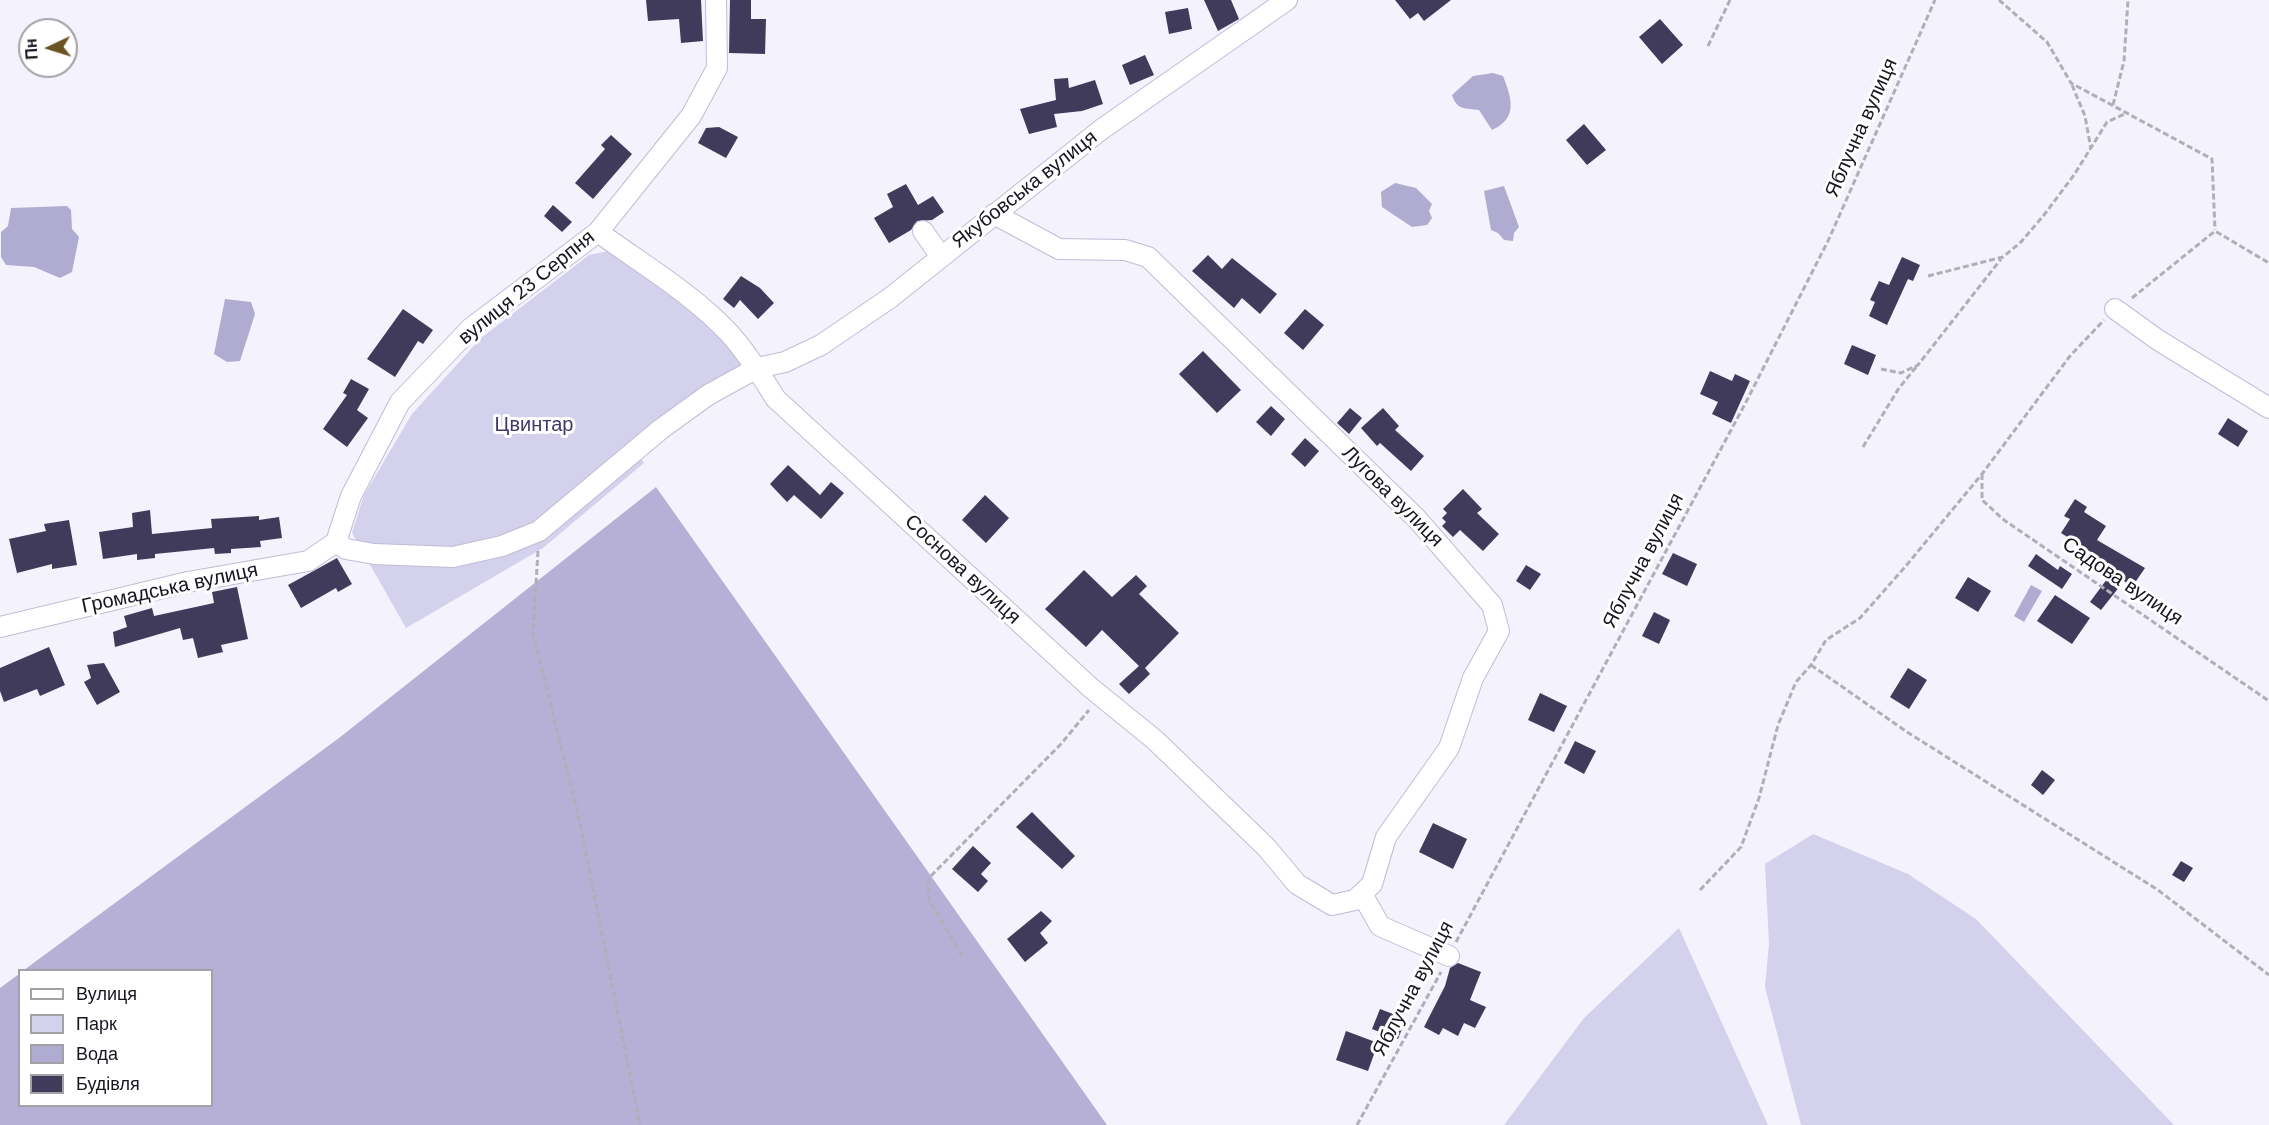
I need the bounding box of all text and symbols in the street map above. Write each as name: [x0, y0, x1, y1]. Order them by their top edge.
north arrow: [18, 18, 78, 78]
text: Пн: [20, 38, 43, 60]
street label: Яблучна вулиця: [1821, 55, 1903, 201]
street label: Якубовська вулиця: [948, 126, 1102, 254]
street label: вулиця 23 Серпня: [454, 226, 600, 350]
park label: Цвинтар: [495, 414, 573, 438]
street label: Лугова вулиця: [1336, 441, 1448, 553]
street label: Яблучна вулиця: [1598, 489, 1690, 633]
street label: Соснова вулиця: [899, 510, 1025, 630]
street label: Садова вулиця: [2057, 533, 2187, 631]
street label: Громадська вулиця: [80, 559, 260, 619]
street label: Яблучна вулиця: [1368, 917, 1460, 1061]
legend: [18, 969, 213, 1107]
text: Вулиця: [76, 982, 137, 1006]
text: Парк: [76, 1012, 117, 1036]
text: Вода: [76, 1042, 118, 1066]
text: Будівля: [76, 1072, 140, 1096]

